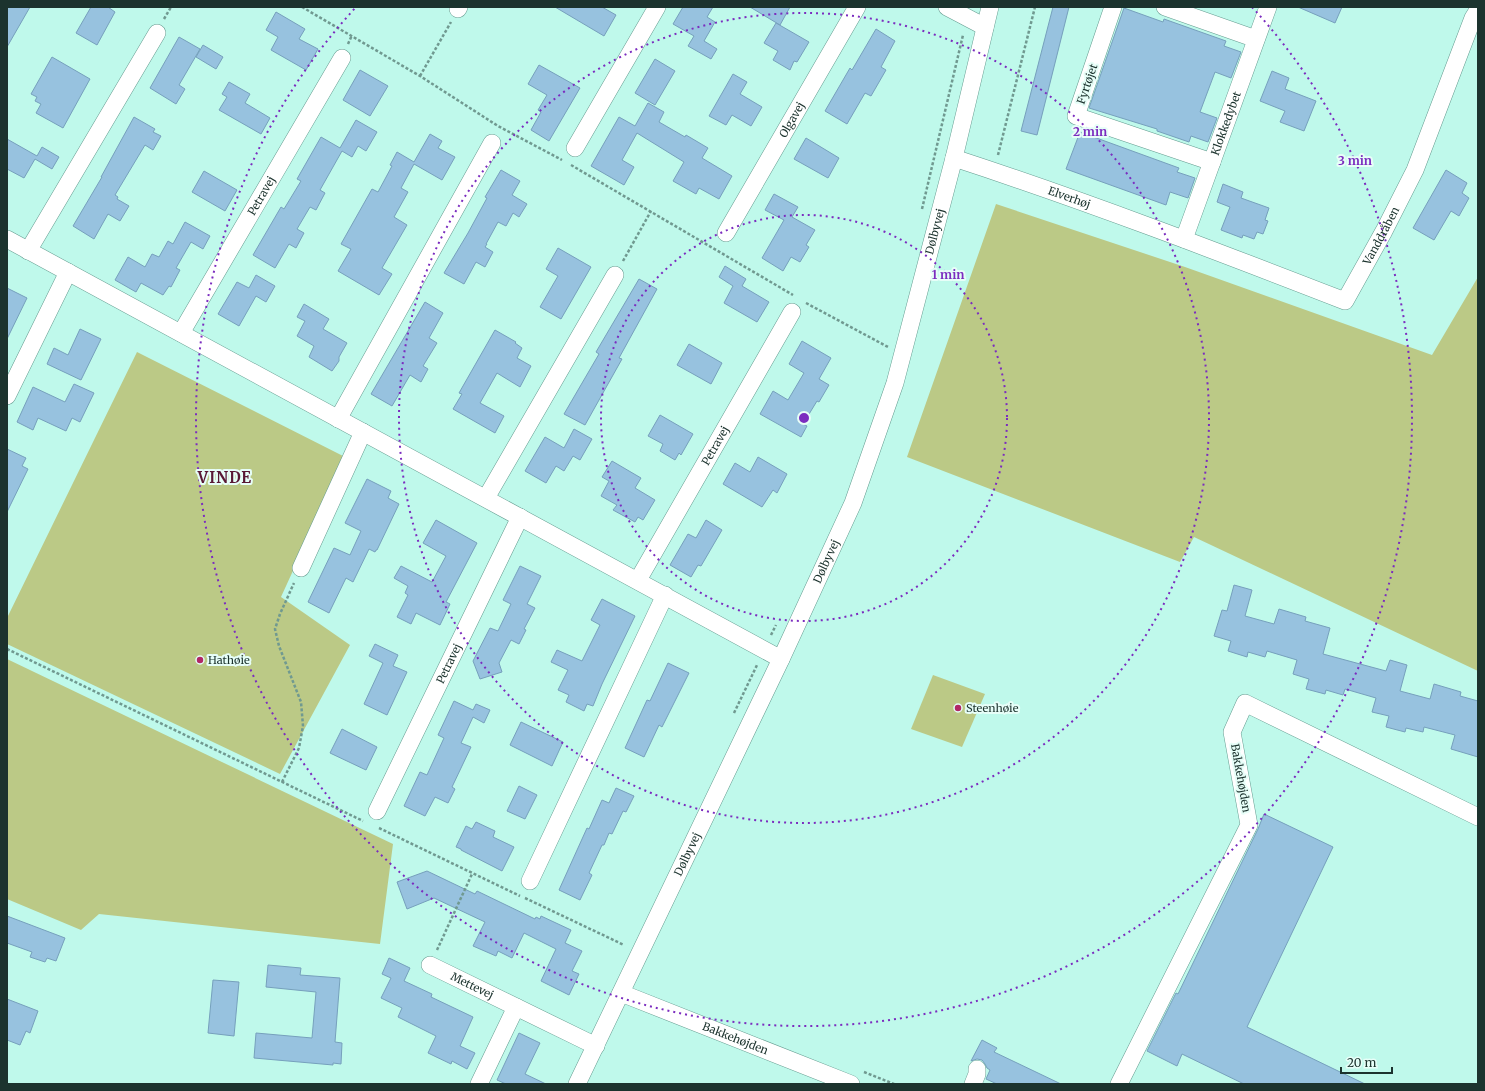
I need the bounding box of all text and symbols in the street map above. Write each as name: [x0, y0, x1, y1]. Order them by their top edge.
street label: Fyrtøjet: [1074, 61, 1101, 106]
street label: Klokkedybet: [1208, 89, 1244, 157]
street label: Olgavej: [776, 99, 808, 140]
text: 2 min: [1073, 124, 1107, 139]
text: 3 min: [1338, 153, 1372, 168]
street label: Petravej: [244, 174, 278, 218]
street label: Elverhøj: [1046, 183, 1093, 211]
street label: Vanddråben: [1359, 204, 1403, 268]
street label: Dølbyvej: [922, 207, 947, 256]
text: 1 min: [932, 267, 964, 282]
centre of rings: [797, 411, 811, 425]
street label: Petravej: [698, 423, 732, 468]
district label: VINDE: [197, 468, 252, 487]
street label: Dølbyvej: [810, 537, 842, 586]
street label: Petravej: [433, 641, 464, 686]
place label: Hathøie: [208, 653, 250, 667]
marker: Hathøie: [195, 655, 205, 665]
place label: Steenhøie: [966, 701, 1019, 715]
marker: Steenhøie: [953, 703, 963, 713]
street label: Bakkehøjden: [1228, 743, 1254, 814]
street label: Dølbyvej: [671, 830, 704, 878]
street label: Mettevej: [448, 969, 496, 1002]
street label: Bakkehøjden: [700, 1019, 771, 1058]
scale bar: [1341, 1049, 1392, 1075]
text: 20 m: [1347, 1055, 1376, 1070]

